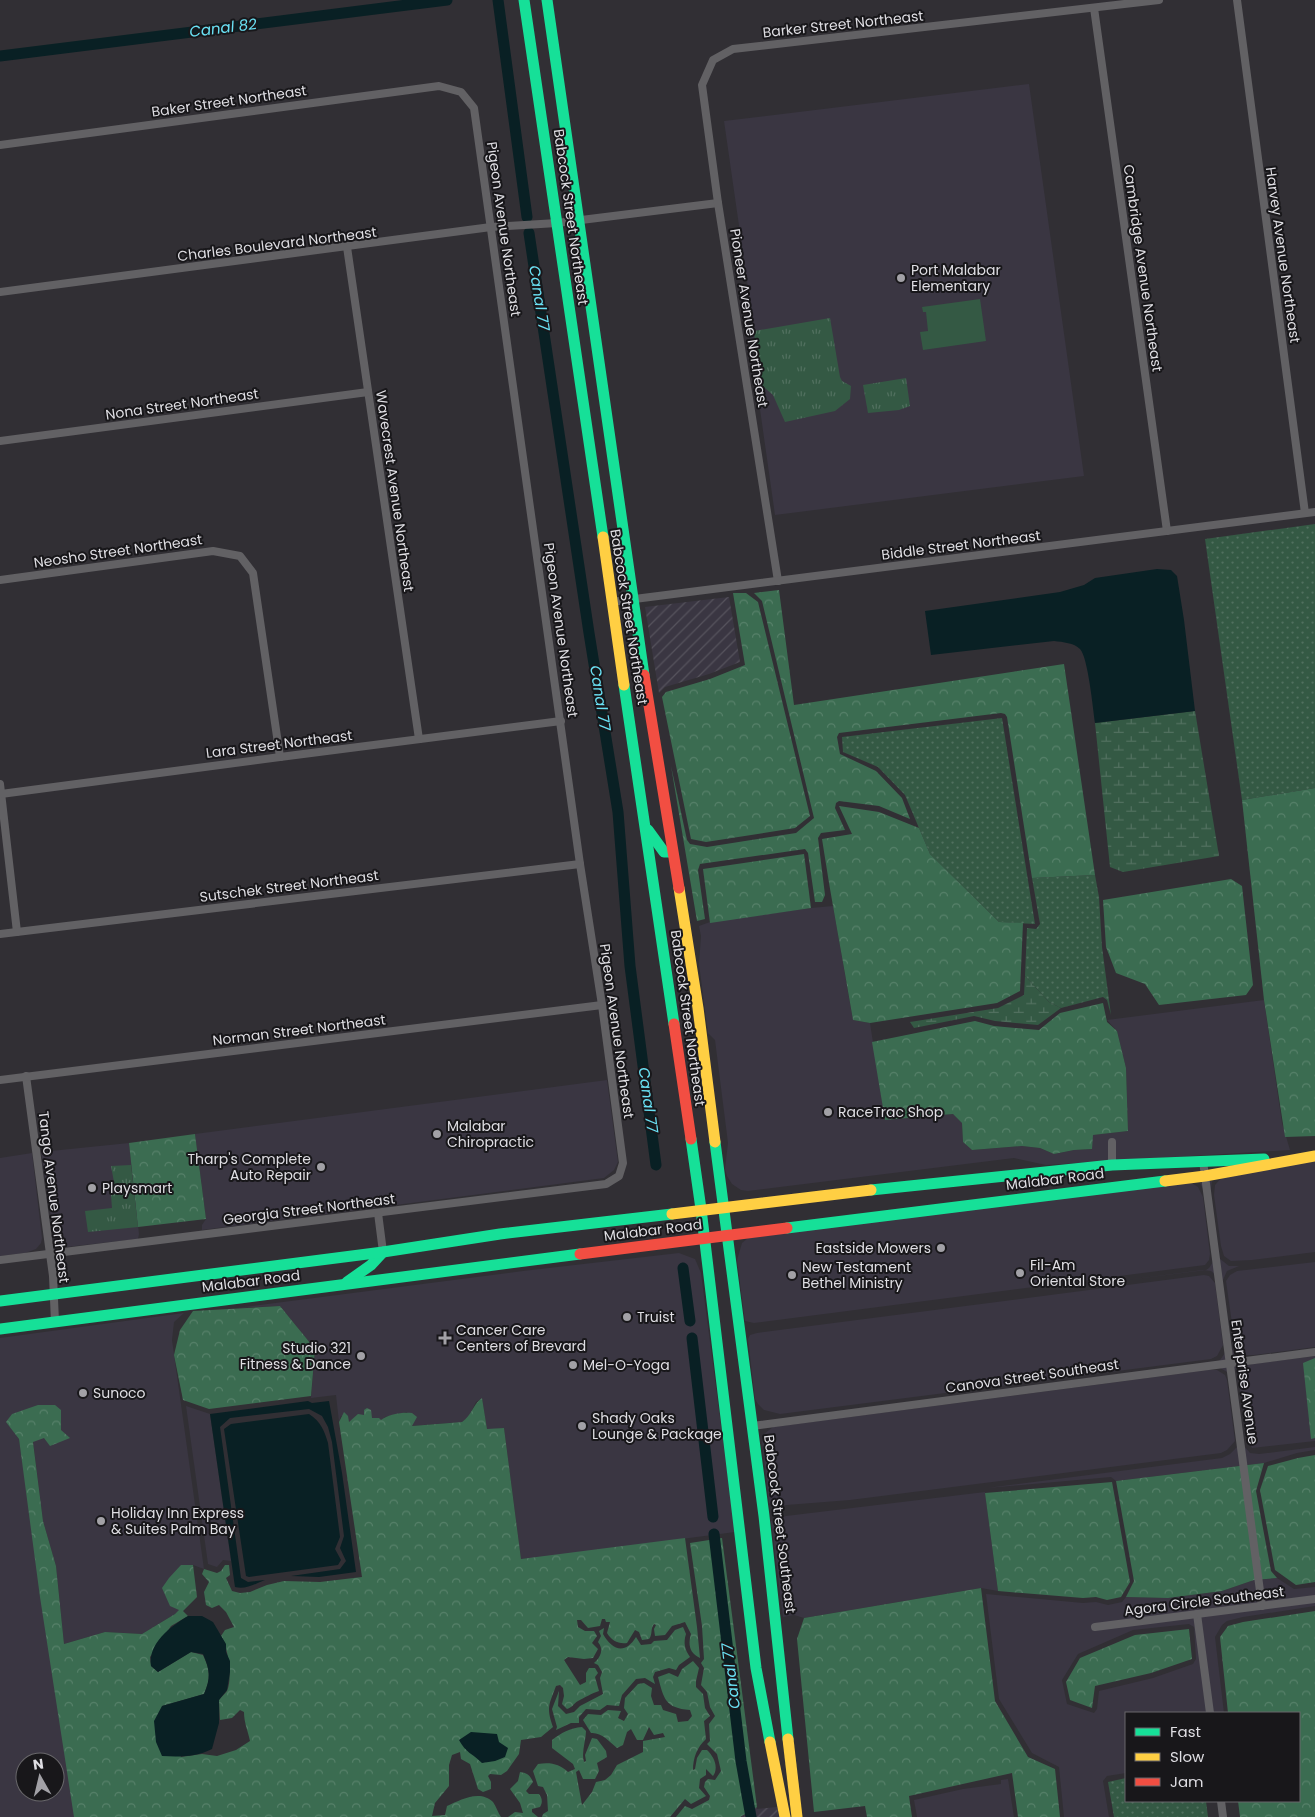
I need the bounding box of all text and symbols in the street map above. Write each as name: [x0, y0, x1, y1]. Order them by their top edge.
street label: Barker Street Northeast: [762, 6, 924, 42]
water label: Canal 82: [188, 13, 258, 42]
street label: Baker Street Northeast: [150, 80, 308, 122]
street label: Babcock Street Northeast: [549, 128, 593, 306]
street label: Pigeon Avenue Northeast: [482, 140, 526, 318]
street label: Cambridge Avenue Northeast: [1119, 163, 1167, 373]
street label: Harvey Avenue Northeast: [1261, 166, 1305, 344]
street label: Charles Boulevard Northeast: [176, 222, 378, 266]
street label: Pioneer Avenue Northeast: [725, 227, 773, 409]
place label: Port Malabar Elementary: [911, 260, 1001, 296]
water label: Canal 77: [524, 264, 555, 333]
marker: Port Malabar Elementary: [895, 272, 907, 284]
street label: Nona Street Northeast: [104, 383, 260, 425]
street label: Wavecrest Avenue Northeast: [371, 389, 419, 593]
street label: Biddle Street Northeast: [880, 525, 1042, 565]
street label: Babcock Street Northeast: [605, 528, 653, 706]
street label: Neosho Street Northeast: [33, 529, 203, 573]
street label: Pigeon Avenue Northeast: [539, 541, 583, 719]
water label: Canal 77: [585, 664, 616, 733]
street label: Lara Street Northeast: [205, 725, 353, 763]
street label: Sutschek Street Northeast: [198, 865, 380, 907]
street label: Babcock Street Northeast: [666, 929, 710, 1107]
street label: Pigeon Avenue Northeast: [595, 942, 639, 1120]
street label: Norman Street Northeast: [211, 1009, 387, 1051]
water label: Canal 77: [634, 1066, 664, 1135]
place label: RaceTrac Shop: [838, 1102, 943, 1122]
marker: RaceTrac Shop: [822, 1106, 834, 1118]
street label: Tango Avenue Northeast: [34, 1110, 74, 1284]
place label: Malabar Chiropractic: [447, 1116, 534, 1152]
marker: Malabar Chiropractic: [431, 1128, 443, 1140]
place label: Tharp's Complete Auto Repair: [187, 1149, 311, 1185]
marker: Tharp's Complete Auto Repair: [315, 1161, 327, 1173]
street label: Malabar Road: [1005, 1163, 1105, 1195]
place label: Playsmart: [102, 1178, 172, 1198]
marker: Playsmart: [86, 1182, 98, 1194]
street label: Georgia Street Northeast: [222, 1189, 396, 1229]
street label: Malabar Road: [603, 1214, 703, 1246]
place label: Eastside Mowers: [816, 1238, 931, 1258]
marker: Eastside Mowers: [935, 1242, 947, 1254]
place label: Fil-Am Oriental Store: [1030, 1255, 1126, 1291]
place label: New Testament Bethel Ministry: [802, 1257, 911, 1293]
street label: Malabar Road: [201, 1265, 301, 1297]
marker: Fil-Am Oriental Store: [1014, 1267, 1026, 1279]
marker: New Testament Bethel Ministry: [786, 1269, 798, 1281]
place label: Truist: [637, 1307, 675, 1327]
marker: Truist: [621, 1311, 633, 1323]
street label: Enterprise Avenue: [1226, 1318, 1264, 1446]
place label: Cancer Care Centers of Brevard: [456, 1320, 586, 1356]
marker: Cancer Care Centers of Brevard: [438, 1331, 452, 1345]
place label: Studio 321 Fitness & Dance: [240, 1338, 351, 1374]
marker: Studio 321 Fitness & Dance: [355, 1350, 367, 1362]
street label: Canova Street Southeast: [944, 1354, 1120, 1398]
place label: Mel-O-Yoga: [583, 1355, 670, 1375]
marker: Mel-O-Yoga: [567, 1359, 579, 1371]
place label: Sunoco: [93, 1383, 146, 1403]
marker: Sunoco: [77, 1387, 89, 1399]
place label: Shady Oaks Lounge & Package: [592, 1408, 722, 1444]
marker: Shady Oaks Lounge & Package: [576, 1420, 588, 1432]
street label: Babcock Street Southeast: [759, 1434, 801, 1614]
place label: Holiday Inn Express & Suites Palm Bay: [111, 1503, 244, 1539]
marker: Holiday Inn Express & Suites Palm Bay: [95, 1515, 107, 1527]
street label: Agora Circle Southeast: [1123, 1581, 1285, 1621]
water label: Canal 77: [716, 1641, 745, 1710]
legend: [1125, 1712, 1300, 1802]
text: Fast: [1170, 1721, 1201, 1742]
text: Slow: [1170, 1746, 1205, 1767]
north arrow: [15, 1752, 65, 1802]
text: N: [32, 1753, 45, 1775]
text: Jam: [1170, 1771, 1204, 1792]

